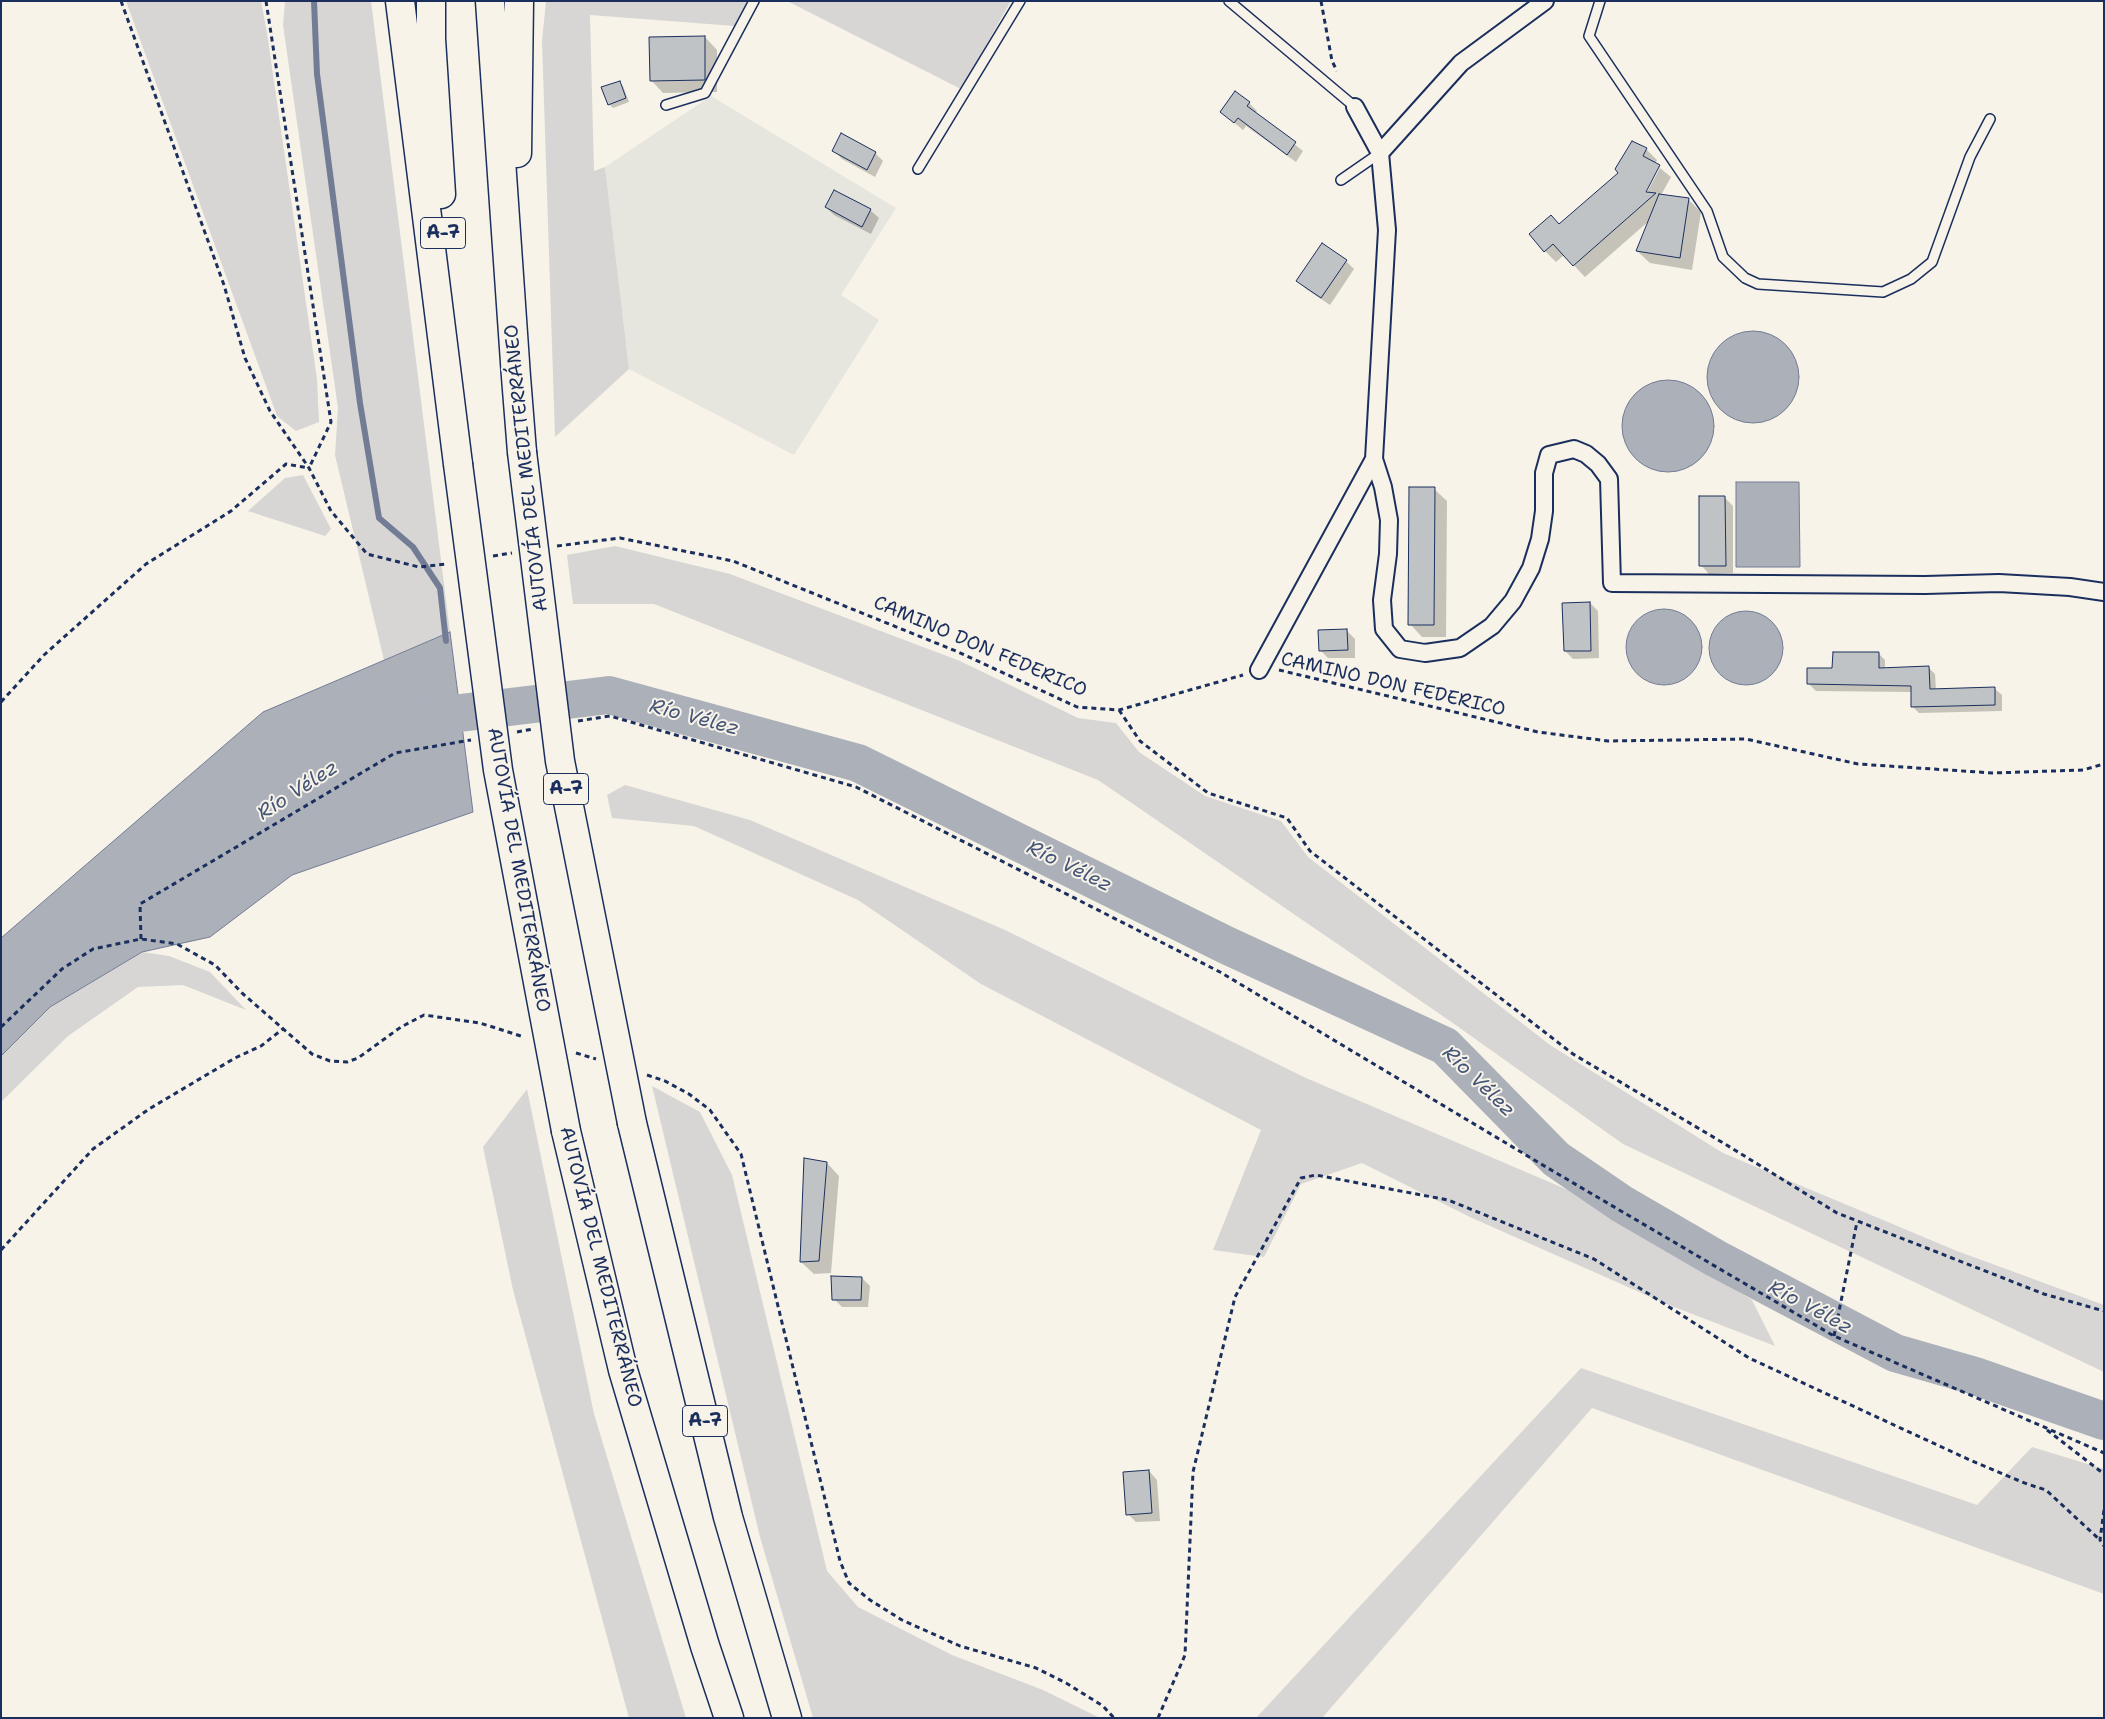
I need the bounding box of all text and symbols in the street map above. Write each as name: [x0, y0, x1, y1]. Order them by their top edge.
road number: A-7: [420, 218, 466, 248]
street label: AUTOVÍA DEL MEDITERRÁNEO: [501, 323, 553, 613]
street label: CAMINO DON FEDERICO: [870, 592, 1090, 702]
street label: CAMINO DON FEDERICO: [1278, 648, 1508, 722]
water label: Río Vélez: [647, 695, 741, 741]
street label: AUTOVÍA DEL MEDITERRÁNEO: [482, 726, 554, 1014]
water label: Río Vélez: [253, 756, 343, 826]
road number: A-7: [544, 774, 588, 804]
water label: Río Vélez: [1023, 836, 1115, 898]
water label: Río Vélez: [1437, 1042, 1519, 1122]
street label: AUTOVÍA DEL MEDITERRÁNEO: [554, 1124, 646, 1410]
water label: Río Vélez: [1764, 1276, 1856, 1340]
road number: A-7: [682, 1405, 728, 1436]

